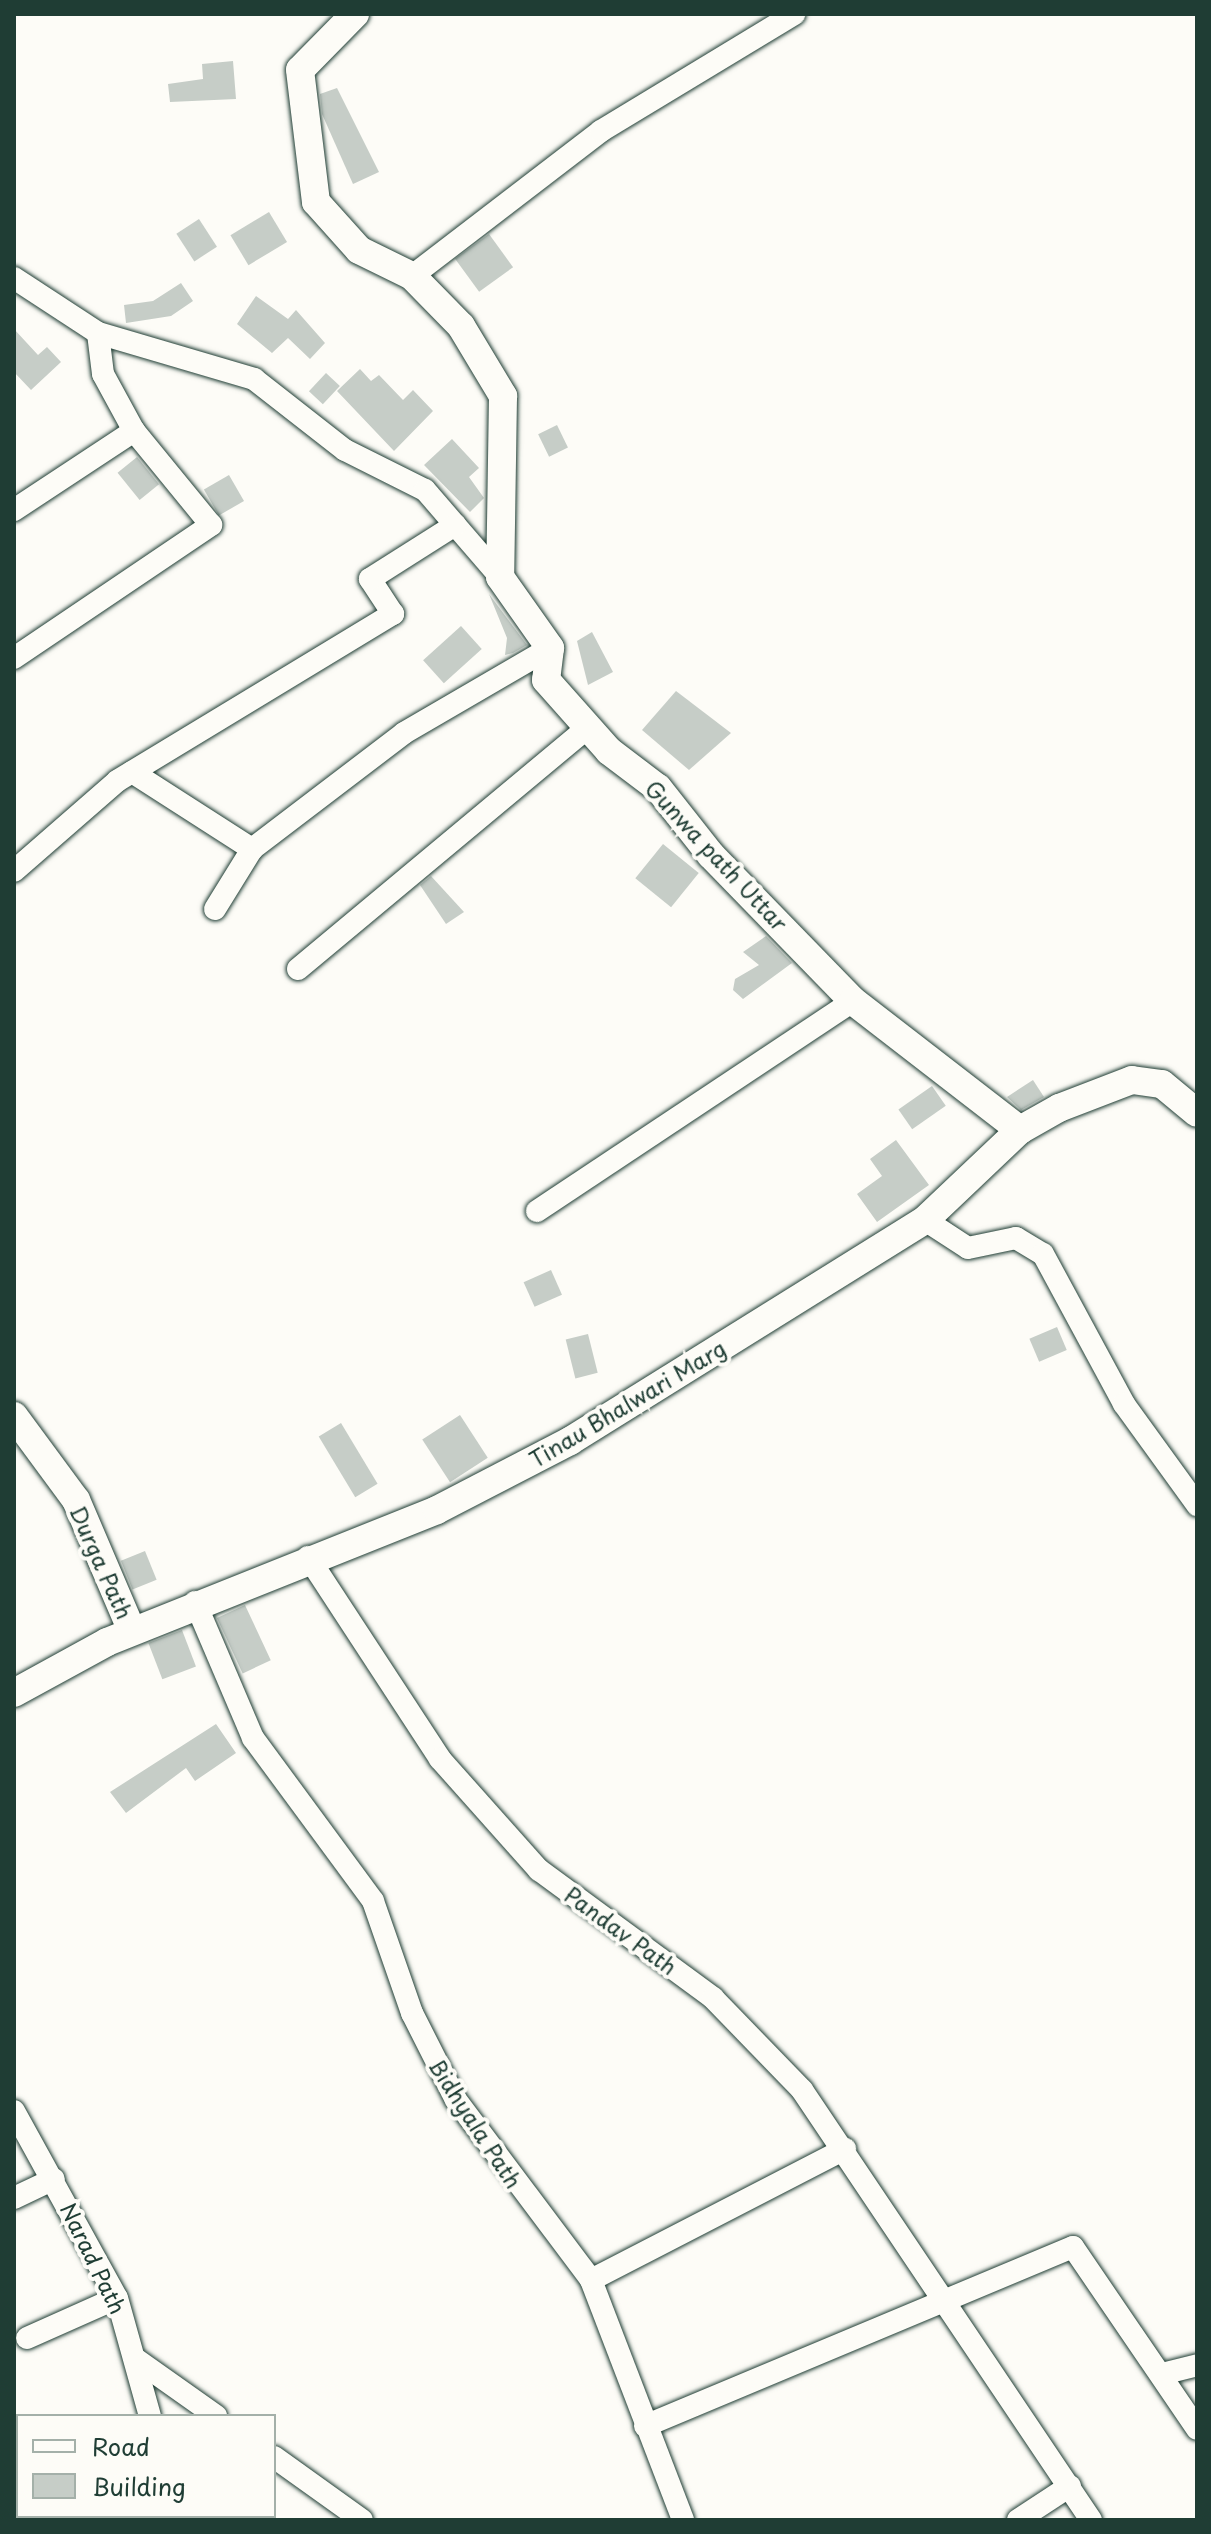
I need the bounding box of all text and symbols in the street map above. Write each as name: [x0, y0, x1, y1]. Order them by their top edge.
street label: Gunwa path Uttar: [640, 774, 794, 936]
street label: Tinau Bhalwari Marg: [524, 1334, 730, 1472]
street label: Durga Path: [65, 1501, 139, 1623]
street label: Pandav Path: [560, 1880, 682, 1980]
street label: Bidhyala Path: [424, 2053, 528, 2193]
street label: Narad Path: [56, 2198, 132, 2318]
legend: [16, 2414, 276, 2518]
text: Road: [92, 2428, 150, 2464]
text: Building: [92, 2468, 186, 2504]

